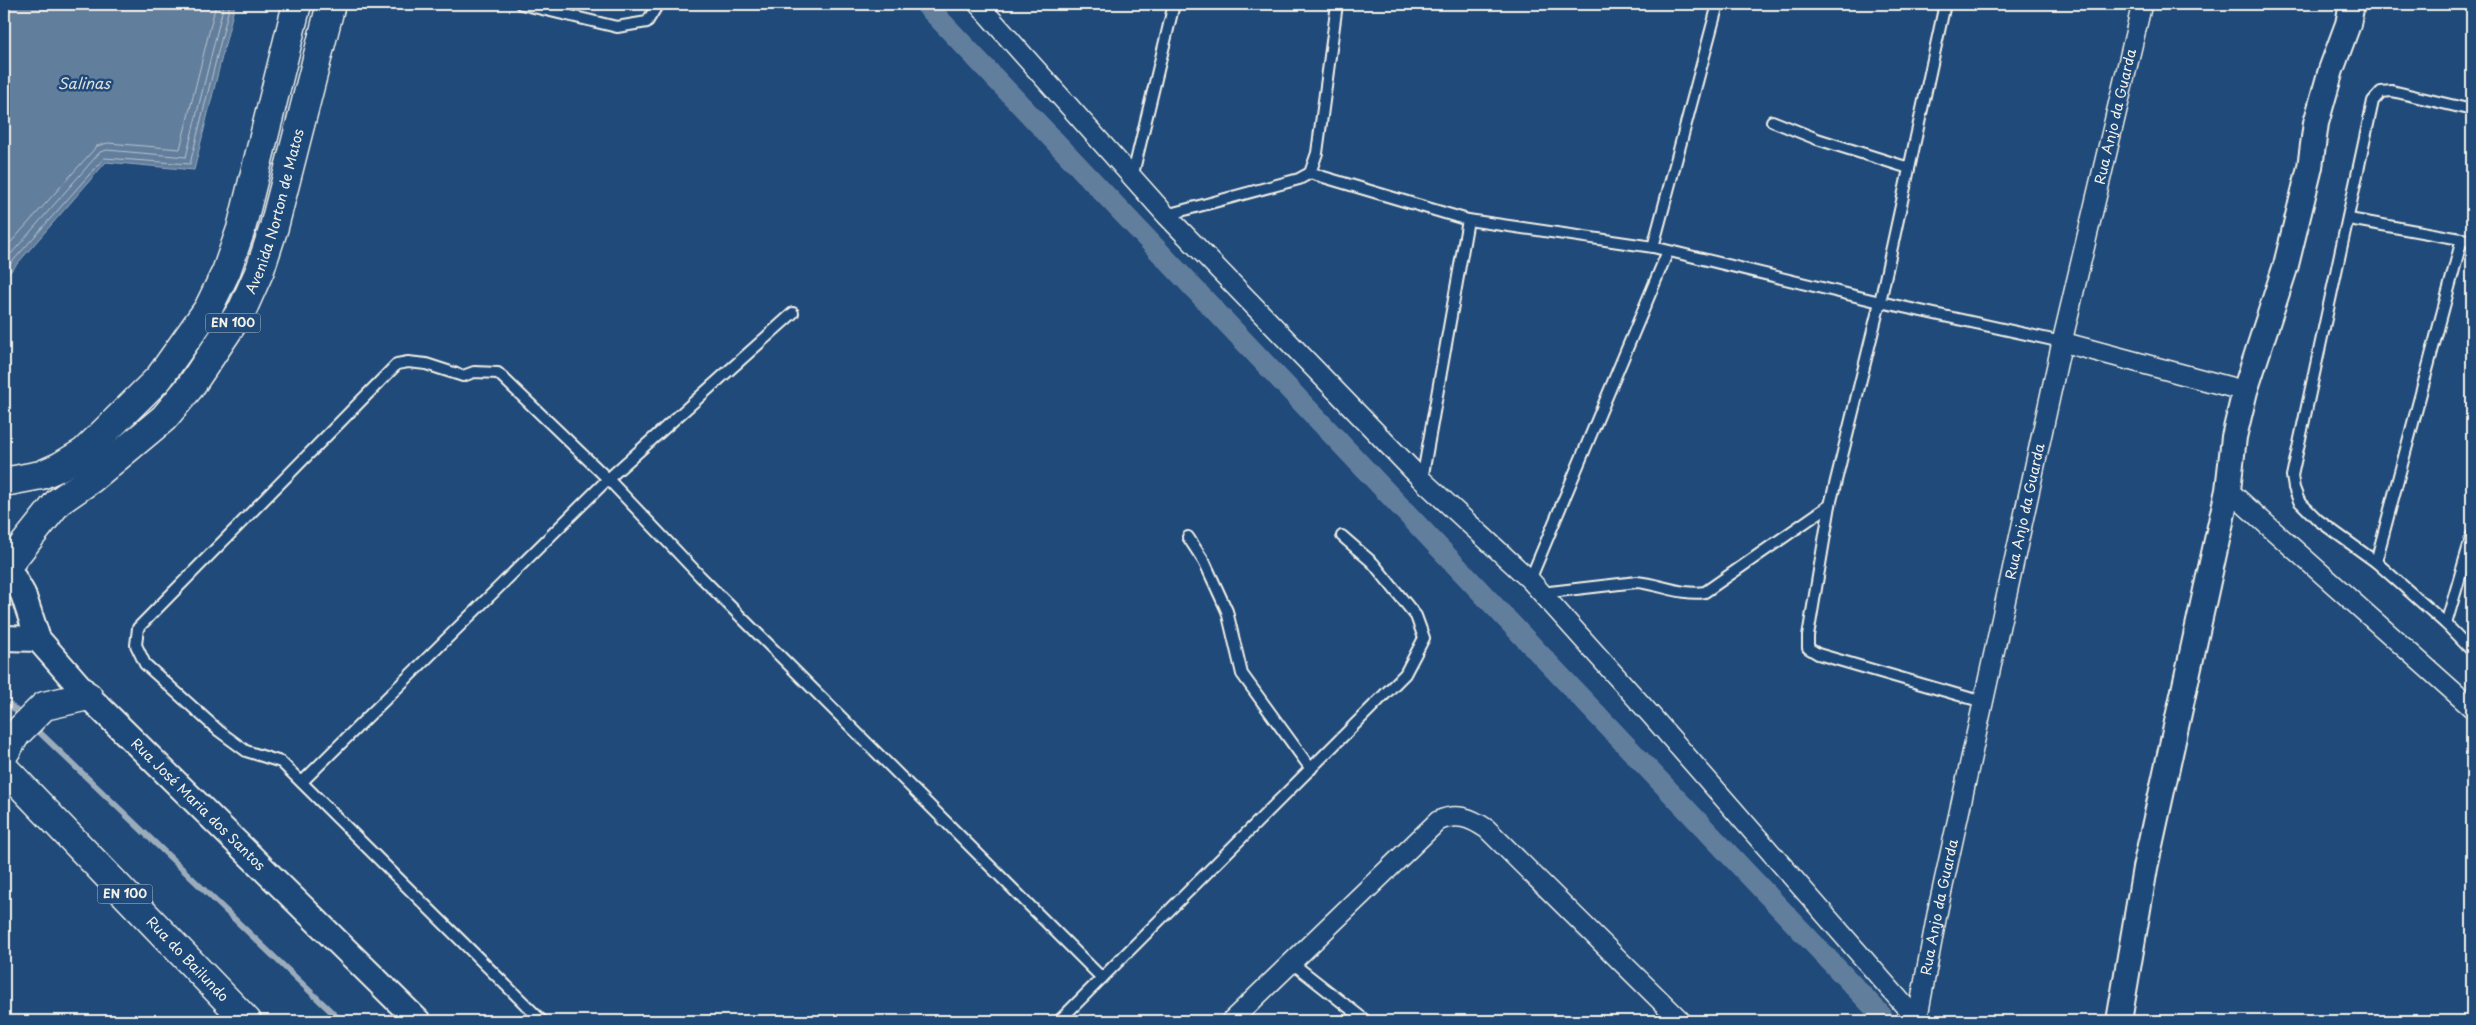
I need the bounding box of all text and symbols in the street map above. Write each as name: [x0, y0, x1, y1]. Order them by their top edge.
street label: Rua Anjo da Guarda: [2089, 46, 2141, 186]
water label: Salinas: [58, 71, 111, 94]
street label: Avenida Norton de Matos: [240, 126, 309, 297]
road number: EN 100: [206, 314, 260, 332]
street label: Rua Anjo da Guarda: [1999, 441, 2050, 581]
street label: Rua José Maria dos Santos: [127, 733, 270, 875]
street label: Rua Anjo da Guarda: [1915, 837, 1963, 977]
road number: EN 100: [98, 884, 152, 904]
street label: Rua do Bailundo: [142, 912, 234, 1006]

